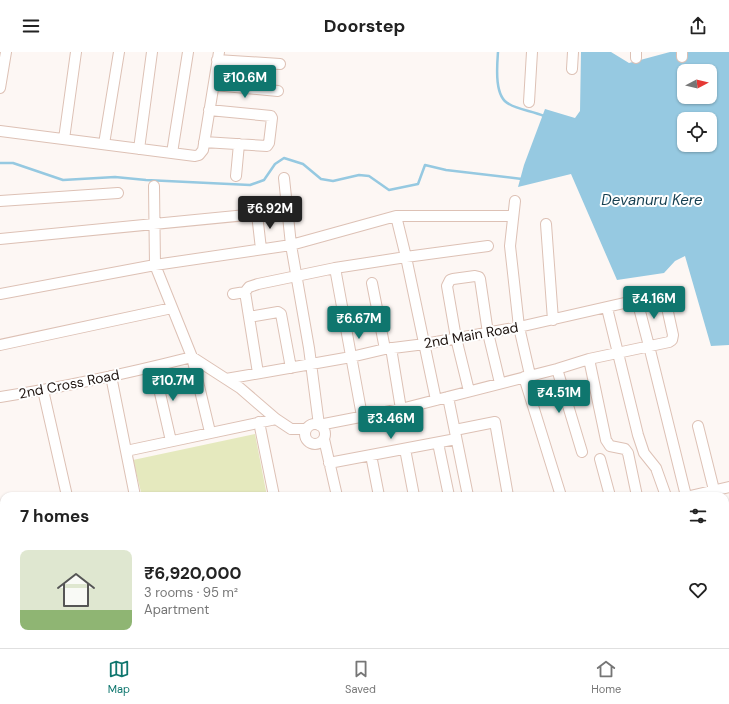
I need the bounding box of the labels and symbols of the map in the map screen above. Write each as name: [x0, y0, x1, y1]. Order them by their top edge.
north arrow: [677, 64, 717, 104]
pin: ₹10.6M: [212, 65, 278, 99]
water label: Devanuru Kere: [601, 190, 703, 210]
pin: ₹6.92M: [237, 196, 303, 230]
pin: ₹4.16M: [621, 286, 687, 320]
pin: ₹6.67M: [326, 306, 392, 340]
street label: 2nd Main Road: [422, 318, 520, 352]
street label: 2nd Cross Road: [17, 365, 121, 403]
pin: ₹10.7M: [140, 368, 206, 402]
pin: ₹4.51M: [526, 380, 592, 414]
pin: ₹3.46M: [358, 406, 424, 440]

